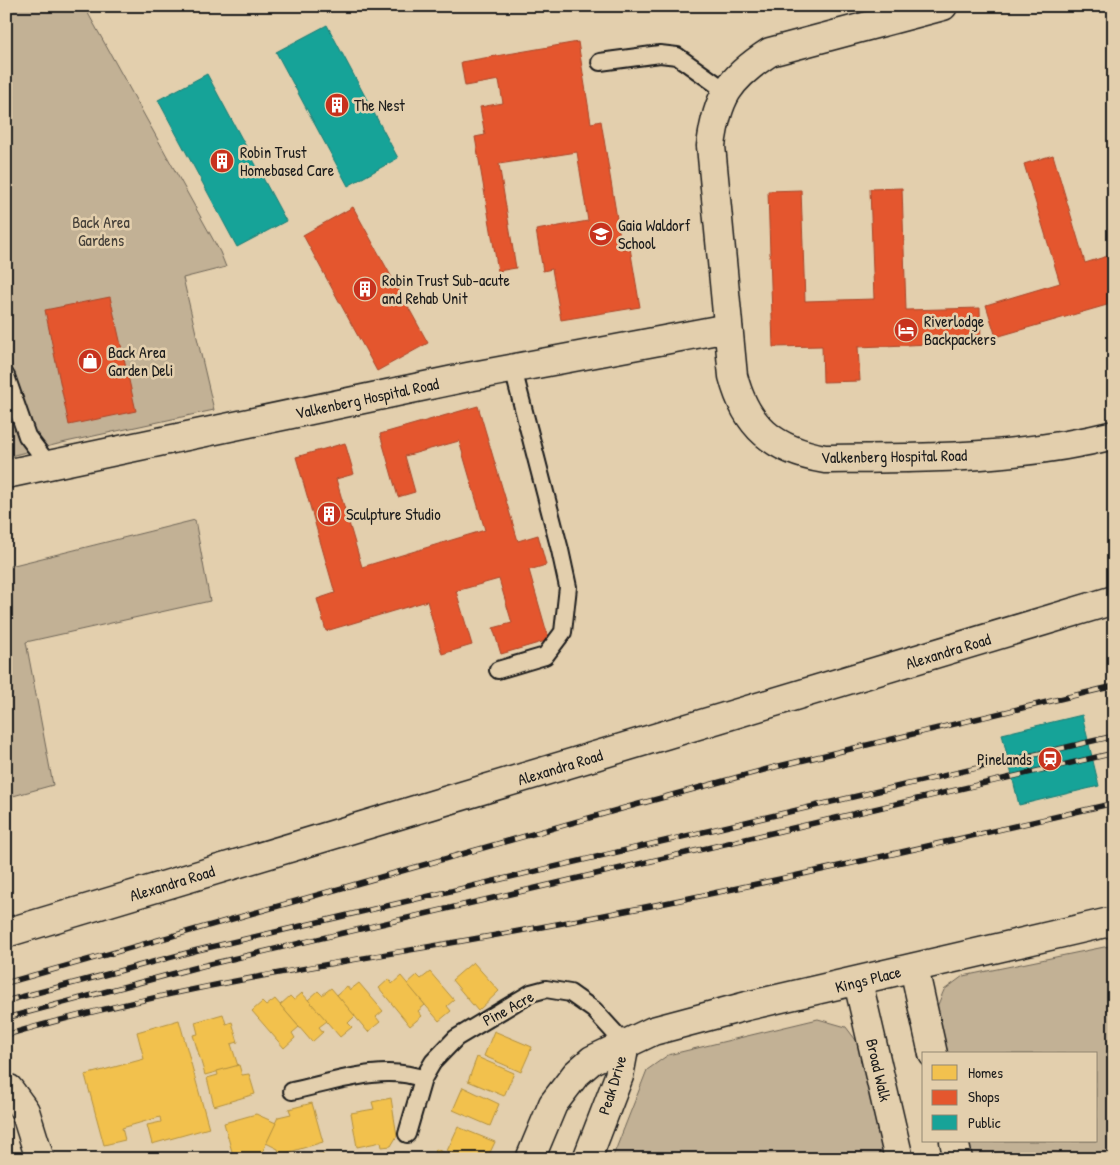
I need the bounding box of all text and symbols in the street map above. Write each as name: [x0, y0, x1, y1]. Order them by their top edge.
building icon: The Nest: [324, 92, 350, 118]
place label: The Nest: [354, 94, 405, 116]
place label: Robin Trust Homebased Care: [240, 141, 335, 181]
building icon: Robin Trust Homebased Care: [209, 148, 235, 174]
park label: Back Area Gardens: [72, 211, 130, 251]
place label: Gaia Waldorf School: [618, 214, 691, 254]
school or university icon: Gaia Waldorf School: [588, 221, 614, 247]
place label: Robin Trust Sub-acute and Rehab Unit: [382, 269, 510, 309]
building icon: Robin Trust Sub-acute and Rehab Unit: [352, 276, 378, 302]
place label: Riverlodge Backpackers: [924, 310, 996, 350]
hotel icon: Riverlodge Backpackers: [893, 317, 919, 343]
place label: Back Area Garden Deli: [108, 341, 173, 381]
shop icon: Back Area Garden Deli: [77, 348, 103, 374]
street label: Valkenberg Hospital Road: [293, 372, 441, 424]
street label: Valkenberg Hospital Road: [821, 444, 967, 468]
building icon: Sculpture Studio: [316, 501, 342, 527]
place label: Sculpture Studio: [346, 503, 441, 525]
street label: Alexandra Road: [903, 628, 993, 674]
street label: Alexandra Road: [515, 744, 605, 790]
station icon: Pinelands: [1037, 746, 1063, 772]
place label: Pinelands: [977, 748, 1032, 770]
street label: Alexandra Road: [127, 860, 217, 906]
street label: Kings Place: [833, 960, 904, 998]
street label: Pine Acre: [479, 985, 538, 1031]
street label: Broad Walk: [861, 1036, 897, 1104]
street label: Peak Drive: [593, 1052, 632, 1117]
legend: [922, 1052, 1098, 1142]
text: Homes: [968, 1062, 1003, 1083]
text: Shops: [968, 1086, 1000, 1107]
text: Public: [968, 1112, 1001, 1133]

